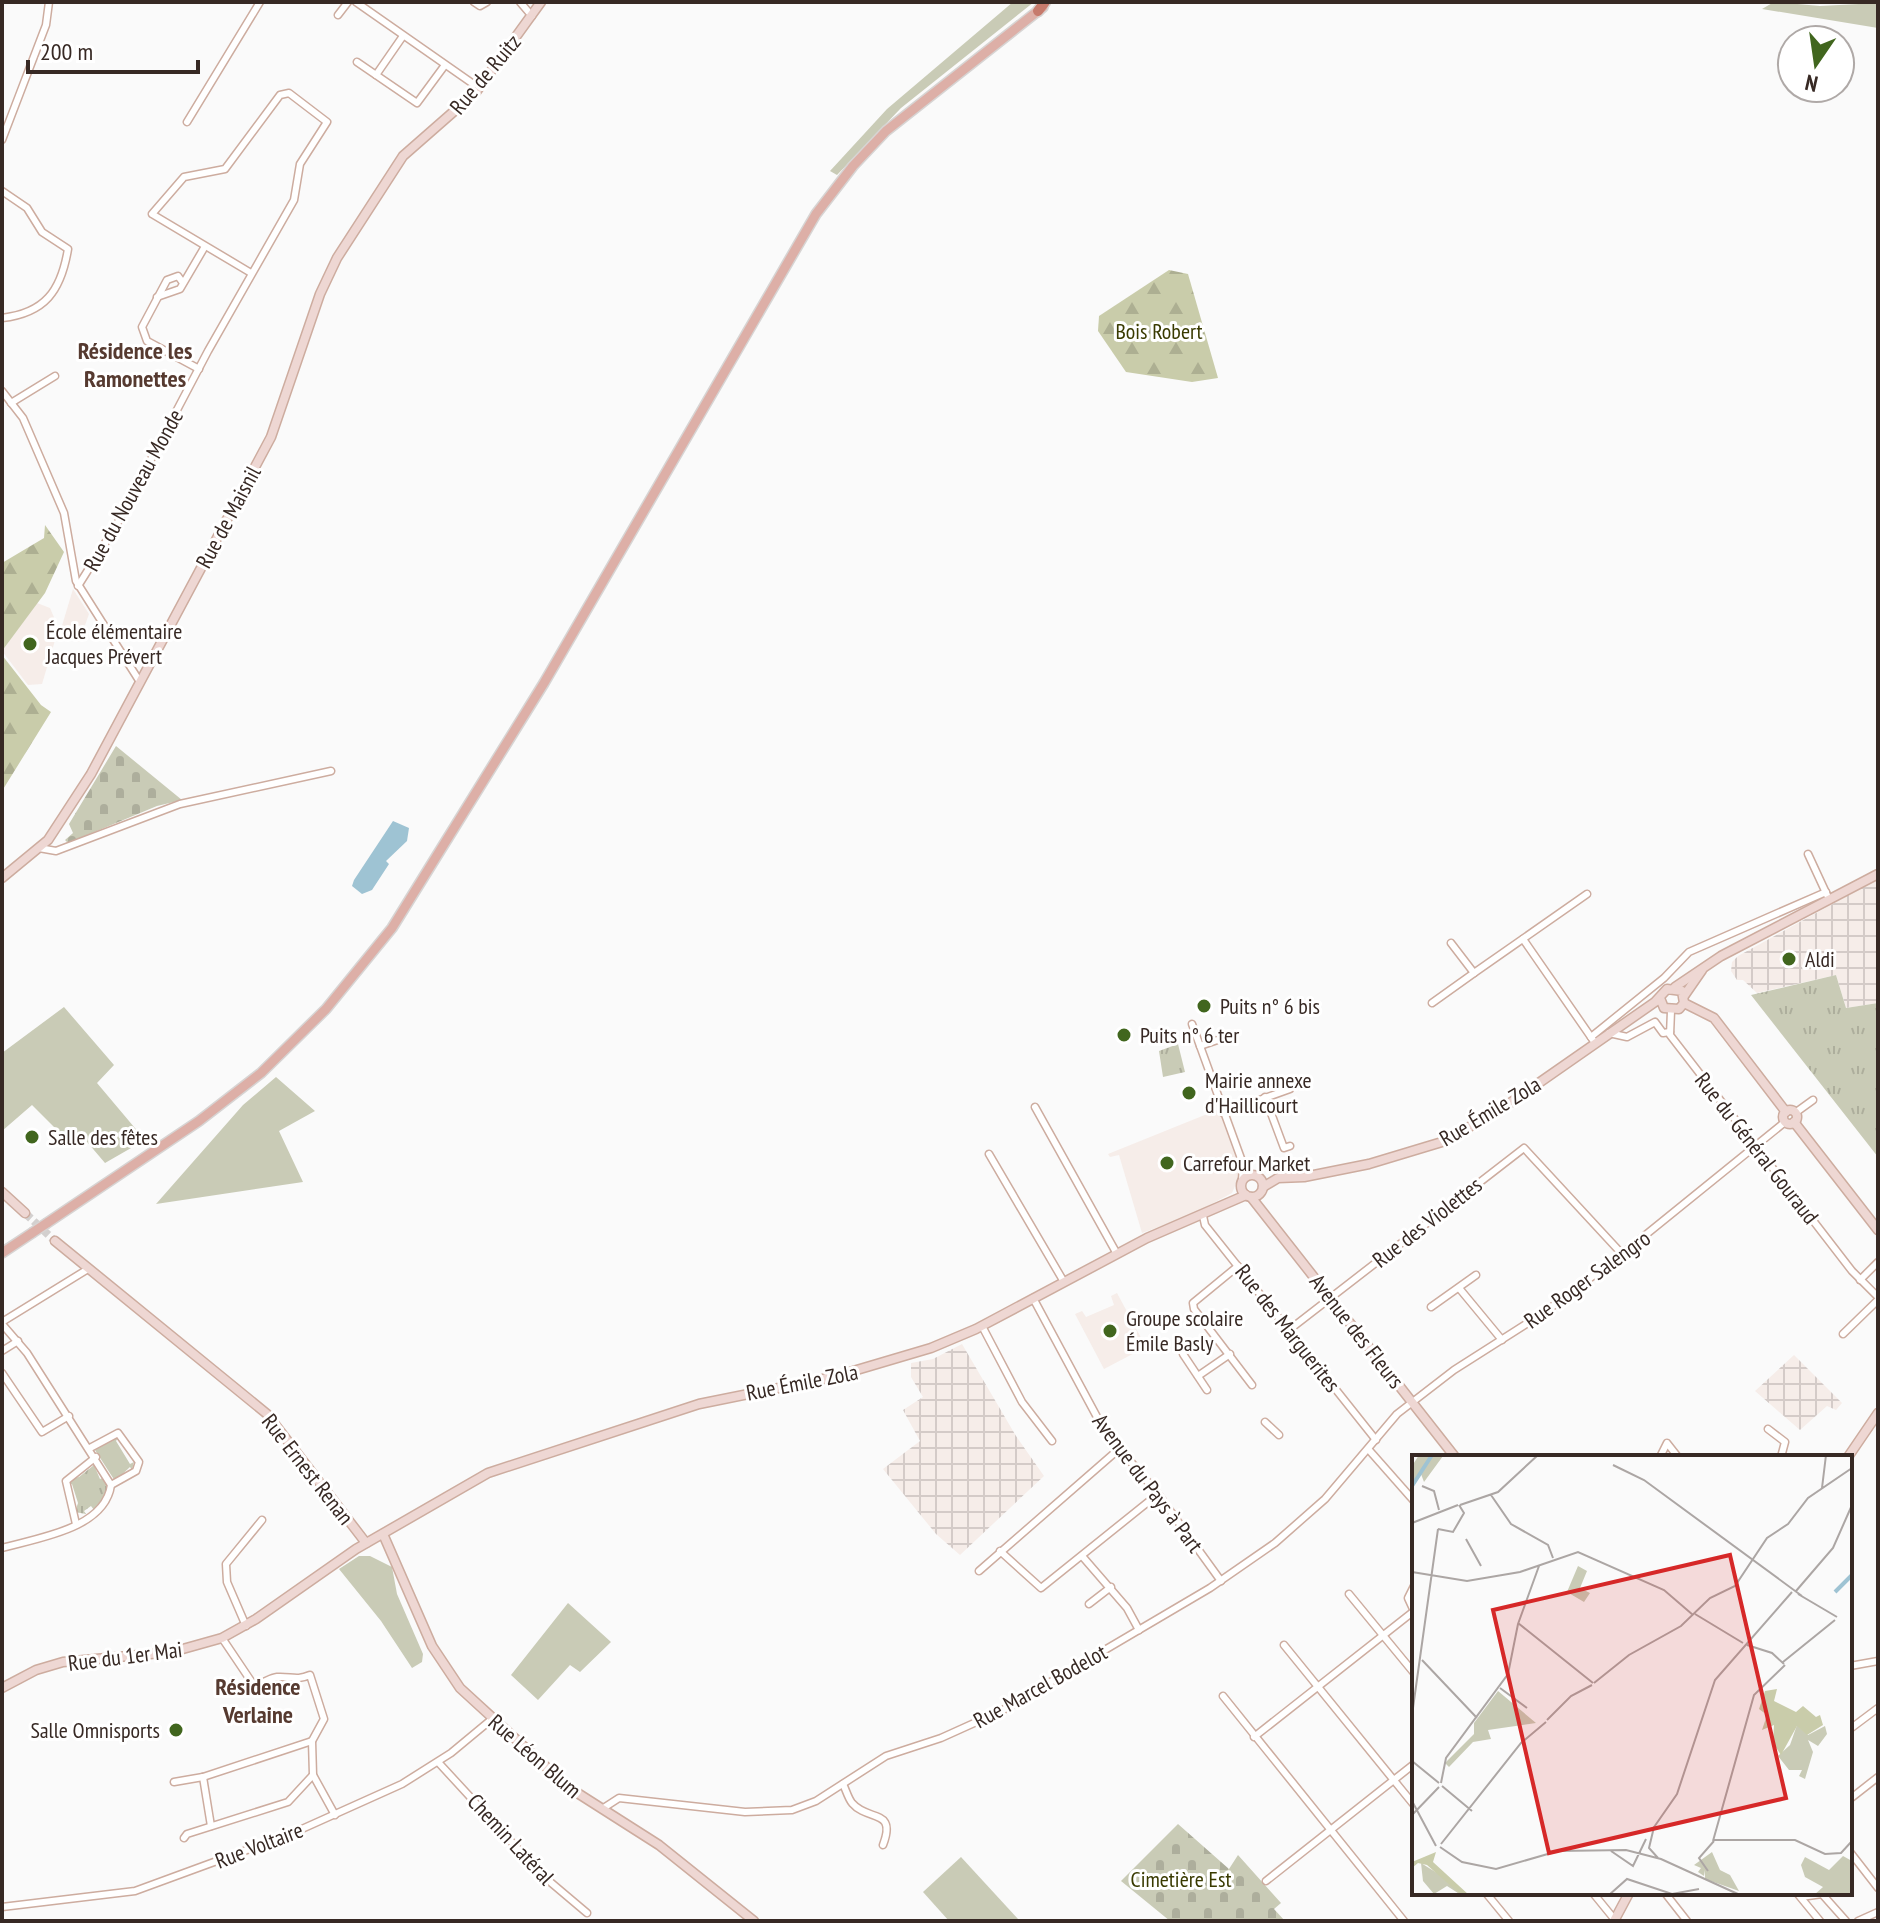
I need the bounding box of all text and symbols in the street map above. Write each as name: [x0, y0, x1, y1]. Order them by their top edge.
scale bar: [28, 24, 198, 74]
north arrow: [1776, 24, 1856, 104]
street label: Rue de Ruitz: [443, 28, 527, 120]
text: 200 m: [40, 36, 93, 67]
text: N: [1803, 69, 1820, 98]
park label: Bois Robert: [1115, 317, 1203, 345]
district label: Résidence les Ramonettes: [78, 335, 192, 394]
street label: Rue du Nouveau Monde: [77, 404, 189, 576]
street label: Rue de Maisnil: [189, 460, 267, 573]
place label: École élémentaire Jacques Prévert: [45, 617, 182, 670]
marker: École élémentaire Jacques Prévert: [21, 635, 39, 653]
place label: Aldi: [1805, 945, 1835, 973]
marker: Aldi: [1780, 950, 1798, 968]
place label: Puits n° 6 bis: [1220, 992, 1320, 1020]
marker: Puits n° 6 bis: [1195, 997, 1213, 1015]
place label: Puits n° 6 ter: [1140, 1021, 1239, 1049]
marker: Puits n° 6 ter: [1115, 1026, 1133, 1044]
place label: Mairie annexe d'Haillicourt: [1205, 1066, 1312, 1119]
street label: Rue du Général Gouraud: [1689, 1067, 1825, 1229]
street label: Rue Émile Zola: [1434, 1070, 1546, 1152]
marker: Mairie annexe d'Haillicourt: [1180, 1084, 1198, 1102]
place label: Salle des fêtes: [48, 1123, 158, 1151]
marker: Salle des fêtes: [23, 1128, 41, 1146]
place label: Carrefour Market: [1183, 1149, 1310, 1177]
marker: Carrefour Market: [1158, 1154, 1176, 1172]
street label: Rue des Violettes: [1367, 1171, 1487, 1273]
street label: Rue Roger Salengro: [1518, 1224, 1656, 1334]
street label: Rue des Marguerites: [1229, 1258, 1347, 1398]
street label: Avenue des Fleurs: [1304, 1268, 1410, 1394]
place label: Groupe scolaire Émile Basly: [1126, 1304, 1243, 1357]
marker: Groupe scolaire Émile Basly: [1101, 1322, 1119, 1340]
street label: Rue Émile Zola: [744, 1357, 860, 1407]
street label: Rue Ernest Renan: [256, 1408, 360, 1530]
street label: Avenue du Pays à Part: [1087, 1408, 1209, 1558]
inset map: [1412, 1455, 1852, 1895]
street label: Rue du 1er Mai: [66, 1635, 184, 1677]
street label: Rue Marcel Bodelot: [968, 1638, 1112, 1734]
district label: Résidence Verlaine: [215, 1671, 301, 1730]
street label: Rue Léon Blum: [483, 1708, 587, 1804]
place label: Salle Omnisports: [30, 1716, 160, 1744]
marker: Salle Omnisports: [167, 1721, 185, 1739]
street label: Chemin Latéral: [462, 1787, 561, 1891]
street label: Rue Voltaire: [211, 1815, 307, 1875]
park label: Cimetière Est: [1131, 1865, 1231, 1893]

